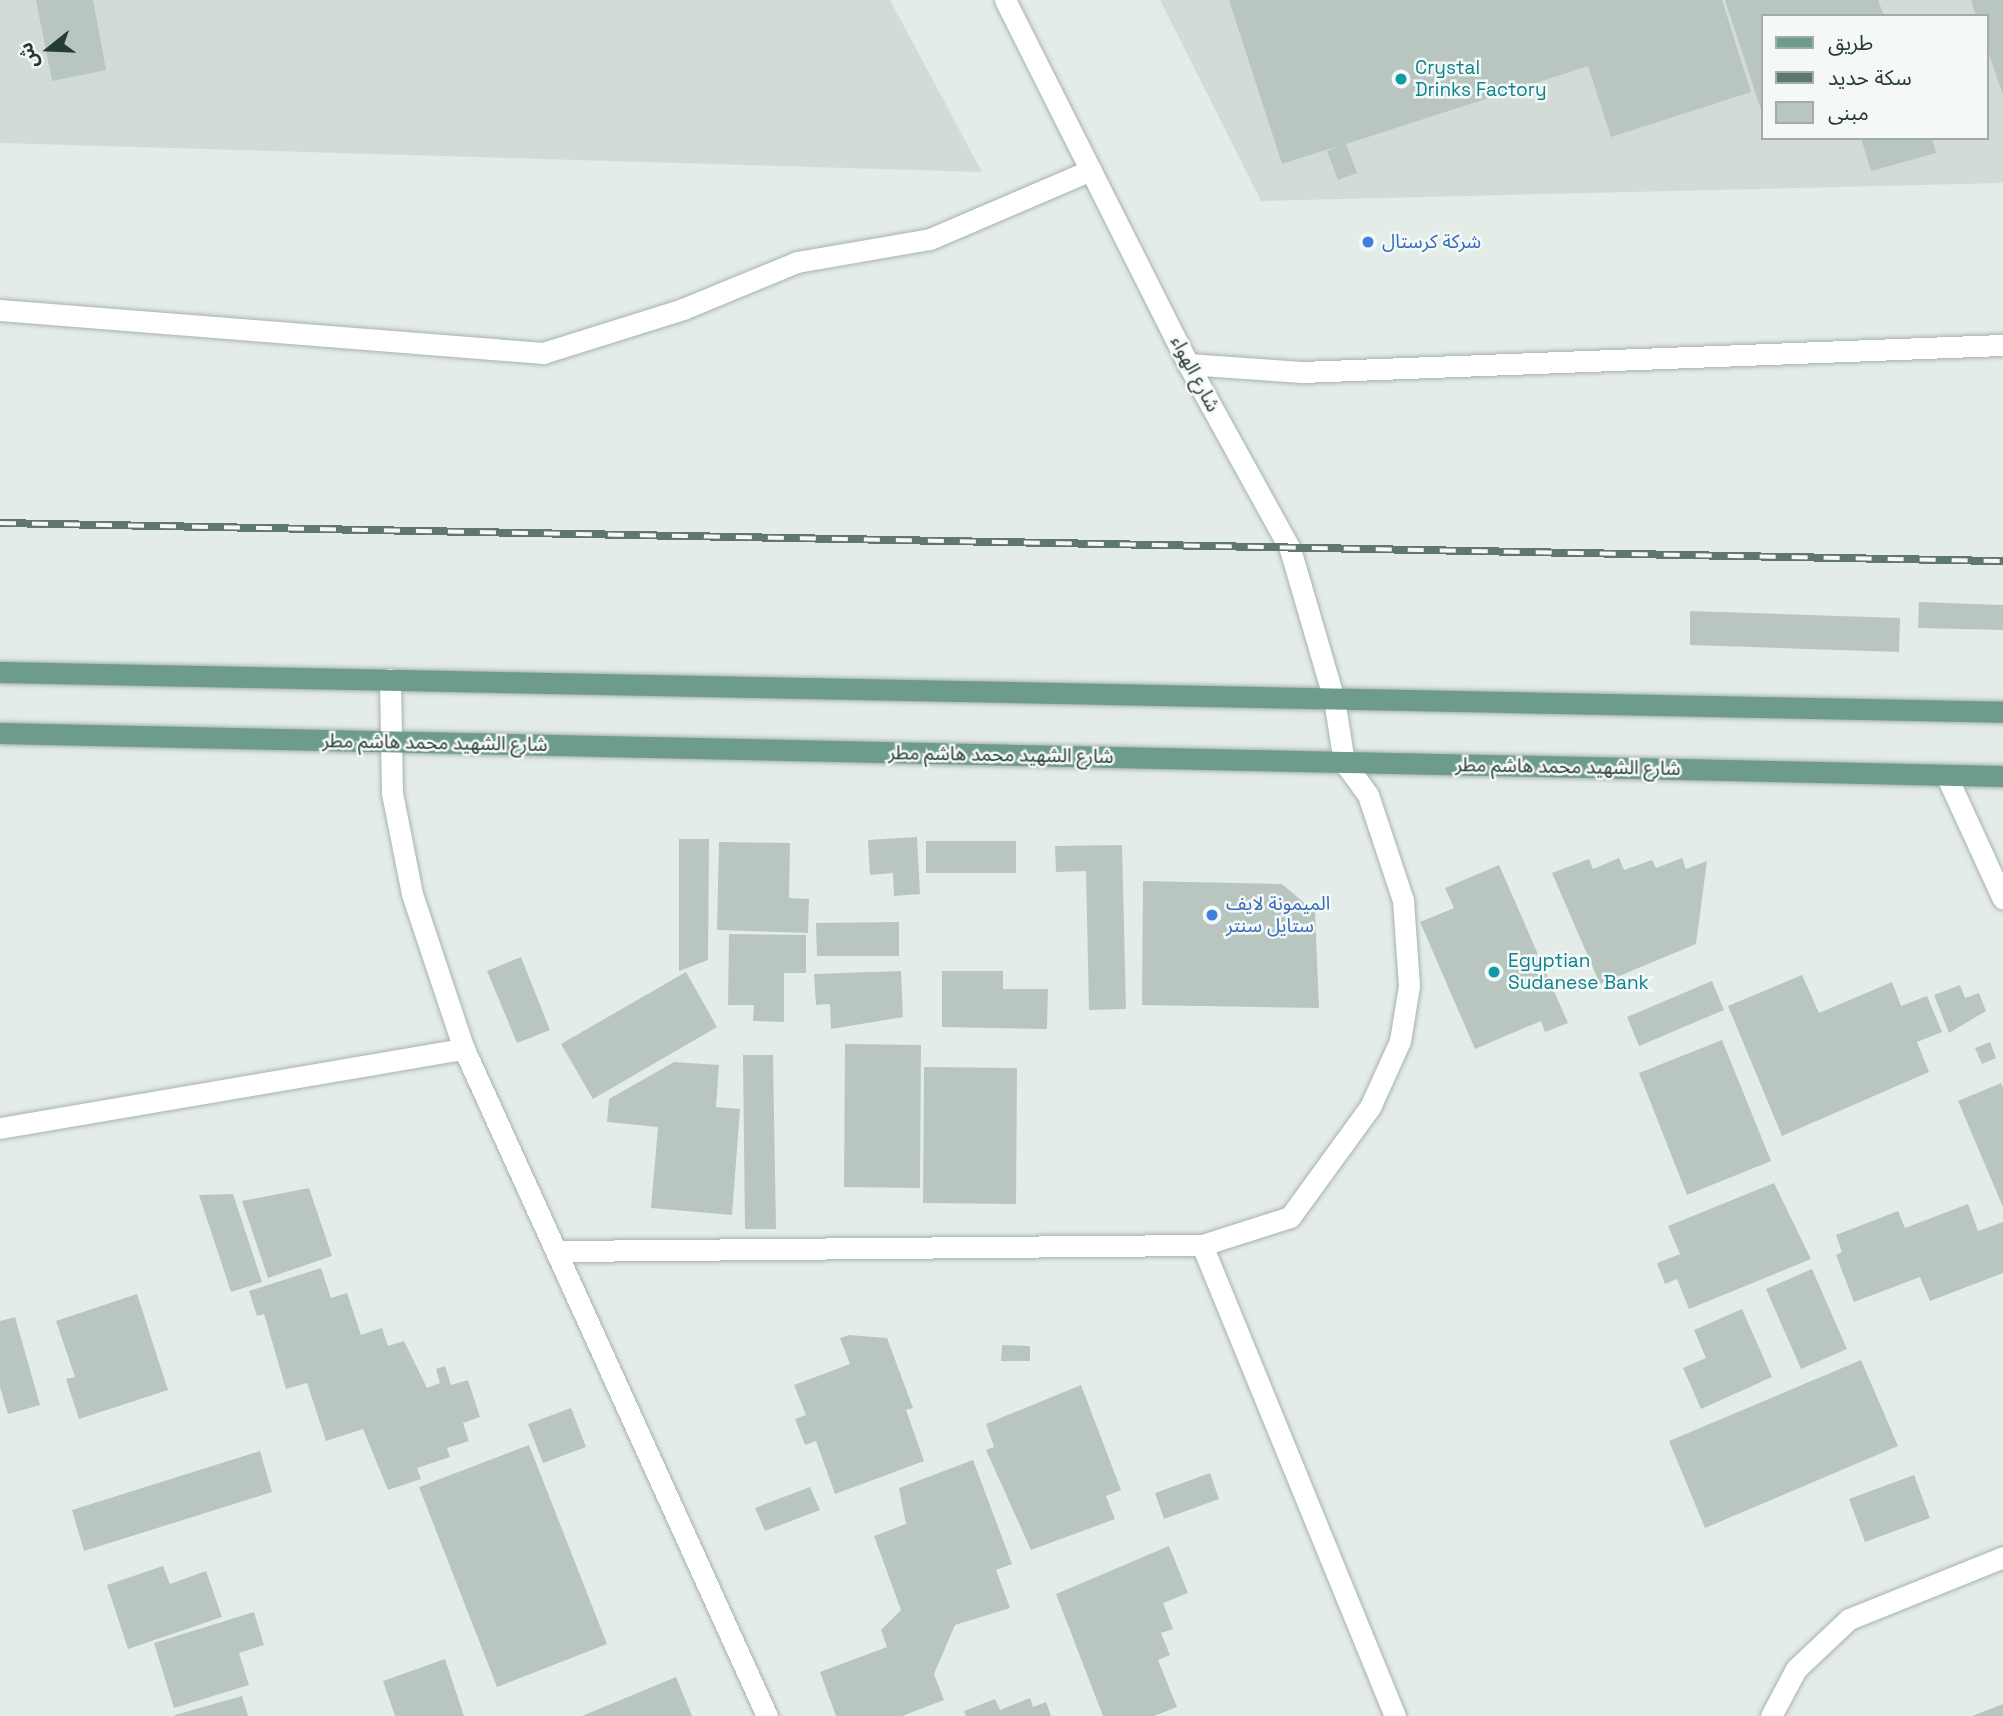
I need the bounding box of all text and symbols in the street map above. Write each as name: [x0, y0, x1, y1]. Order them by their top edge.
north arrow: [14, 14, 84, 84]
legend: [1762, 14, 1989, 140]
text: طريق: [1828, 29, 1873, 56]
text: ش: [13, 39, 44, 72]
place label: Crystal Drinks Factory: [1415, 57, 1547, 101]
text: سكة حديد: [1828, 64, 1912, 91]
marker: Crystal Drinks Factory: [1393, 71, 1409, 87]
text: مبنى: [1828, 99, 1869, 126]
place label: شركة كرستال: [1382, 231, 1481, 253]
marker: شركة كرستال: [1360, 234, 1376, 250]
street label: شارع الهواء: [1166, 332, 1224, 416]
street label: شارع الشهيد محمد هاشم مطر: [322, 730, 548, 756]
street label: شارع الشهيد محمد هاشم مطر: [888, 742, 1114, 768]
street label: شارع الشهيد محمد هاشم مطر: [1455, 754, 1681, 780]
place label: الميمونة لايف ستايل سنتر: [1226, 893, 1330, 937]
marker: الميمونة لايف ستايل سنتر: [1204, 907, 1220, 923]
place label: Egyptian Sudanese Bank: [1508, 950, 1649, 994]
marker: Egyptian Sudanese Bank: [1486, 964, 1502, 980]

